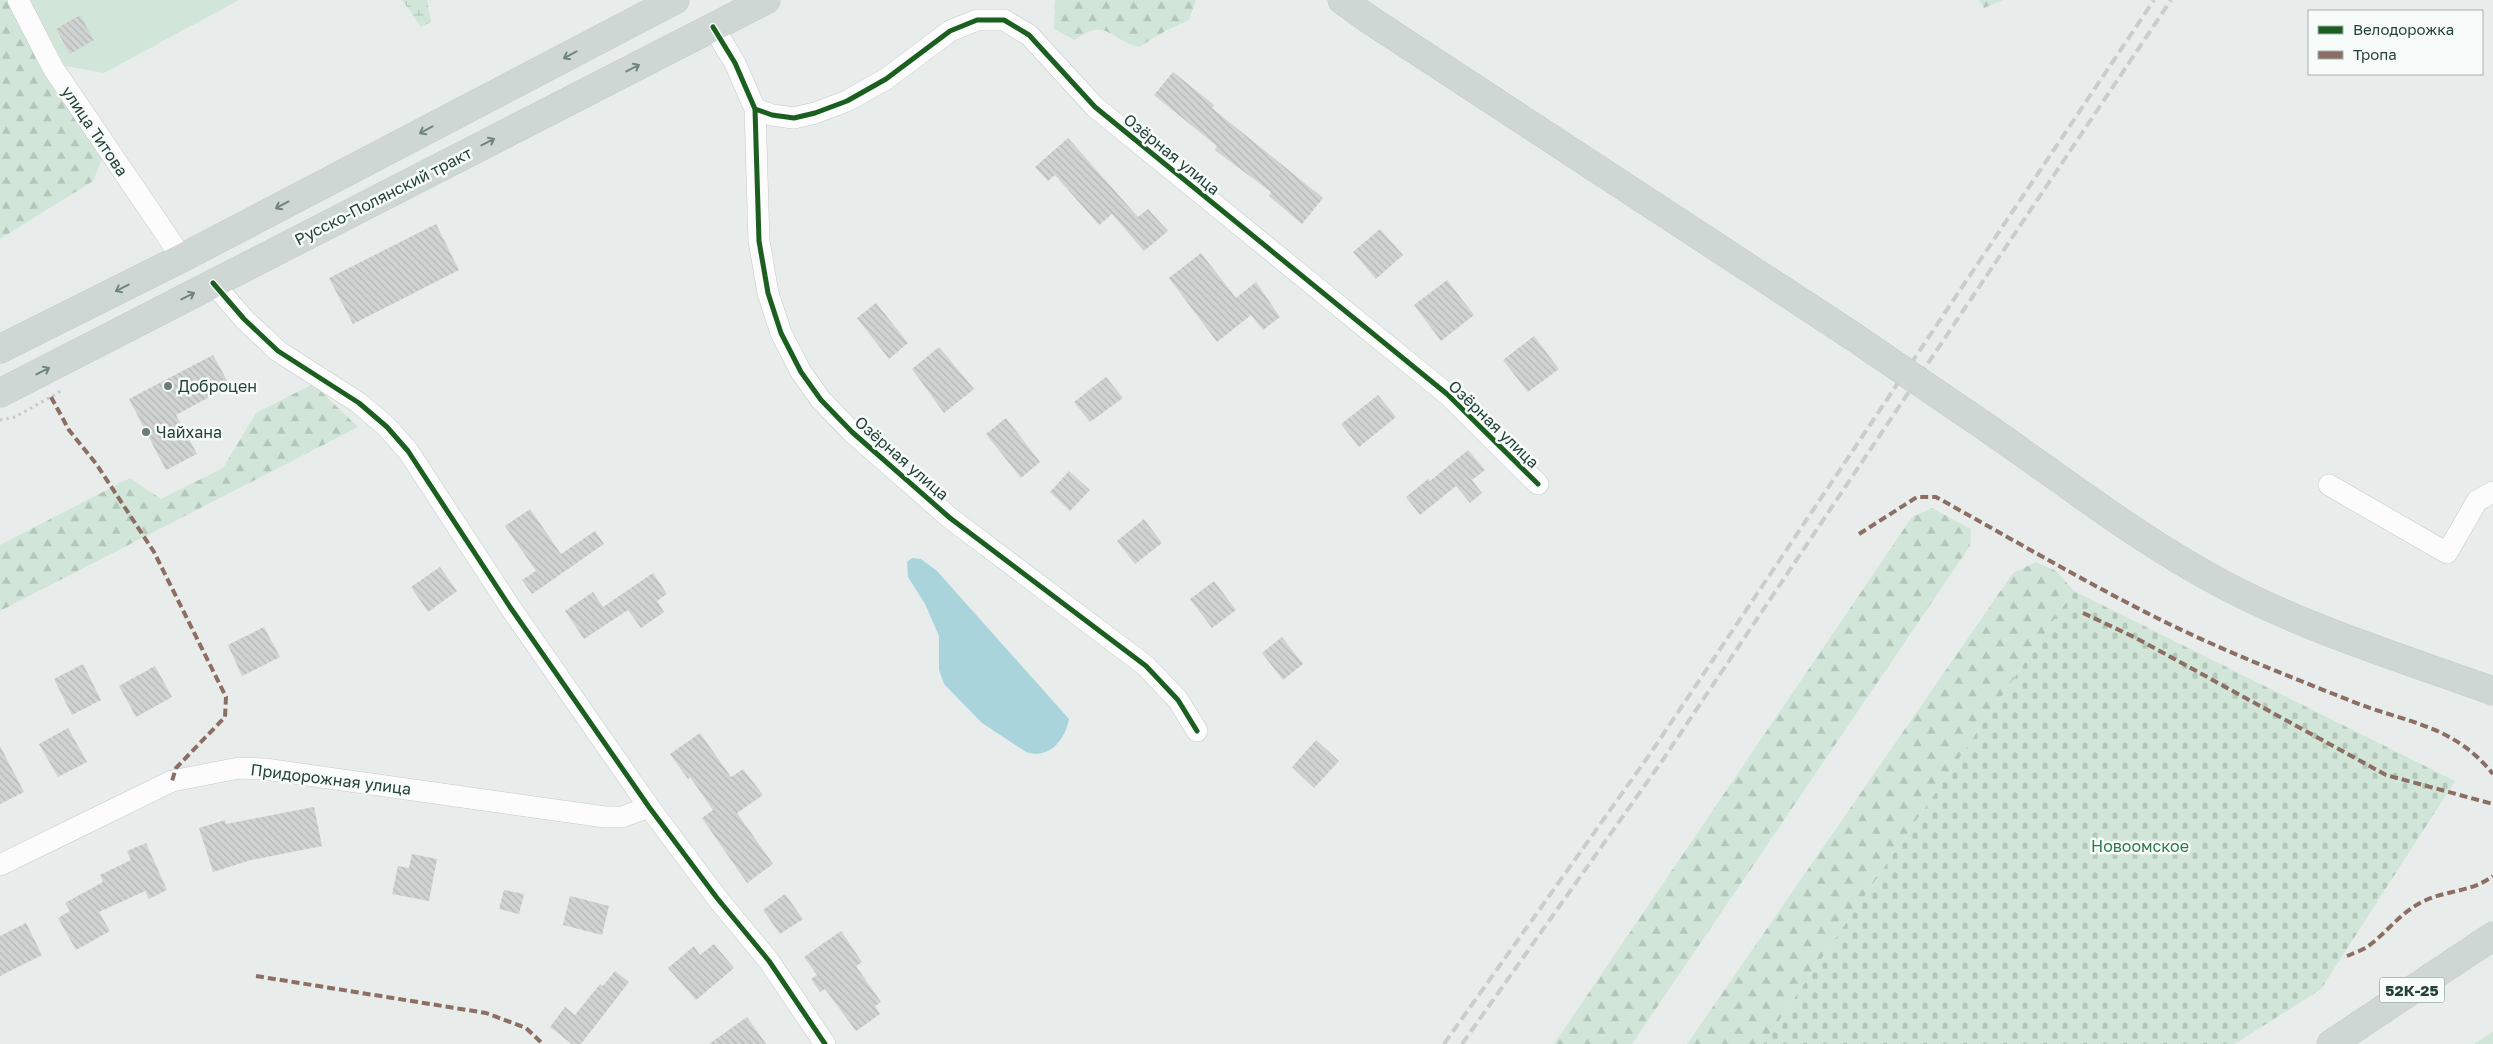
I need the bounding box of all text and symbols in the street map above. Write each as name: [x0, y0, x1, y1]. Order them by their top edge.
legend: [2308, 10, 2483, 75]
text: Велодорожка: [2353, 20, 2454, 38]
text: Тропа: [2353, 45, 2397, 63]
one-way arrow: [563, 51, 578, 60]
one-way arrow: [625, 63, 640, 73]
street label: улица Титова: [57, 82, 133, 180]
street label: Озёрная улица: [1120, 109, 1224, 199]
one-way arrow: [419, 126, 434, 135]
one-way arrow: [480, 137, 495, 146]
street label: Русско-Полянский тракт: [291, 142, 475, 249]
one-way arrow: [275, 201, 290, 210]
one-way arrow: [115, 284, 130, 293]
one-way arrow: [180, 291, 195, 301]
one-way arrow: [36, 366, 51, 376]
place label: Доброцен: [178, 376, 257, 396]
street label: Озёрная улица: [1445, 376, 1543, 472]
marker: Доброцен: [162, 380, 174, 392]
street label: Озёрная улица: [851, 412, 953, 504]
place label: Чайхана: [156, 422, 222, 442]
marker: Чайхана: [140, 426, 152, 438]
street label: Придорожная улица: [250, 759, 412, 799]
park label: Новоомское: [2091, 836, 2189, 856]
road number: 52К-25: [2380, 978, 2444, 1002]

